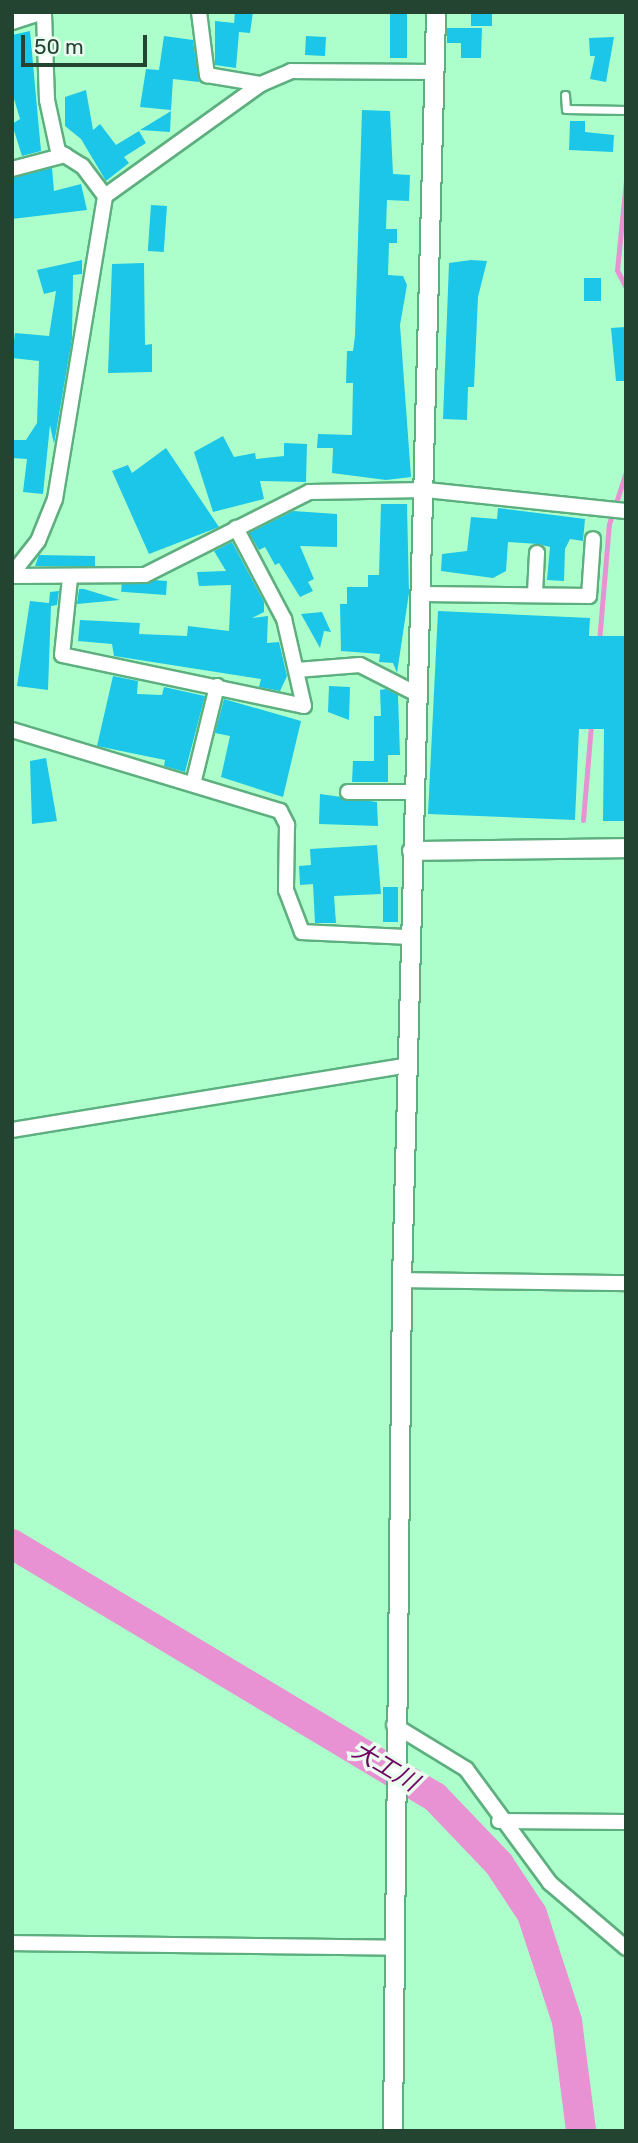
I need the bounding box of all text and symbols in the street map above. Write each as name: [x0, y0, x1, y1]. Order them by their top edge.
scale bar: [24, 21, 150, 65]
text: 50 m: [34, 34, 84, 59]
water label: 大工川: [347, 1736, 423, 1798]

